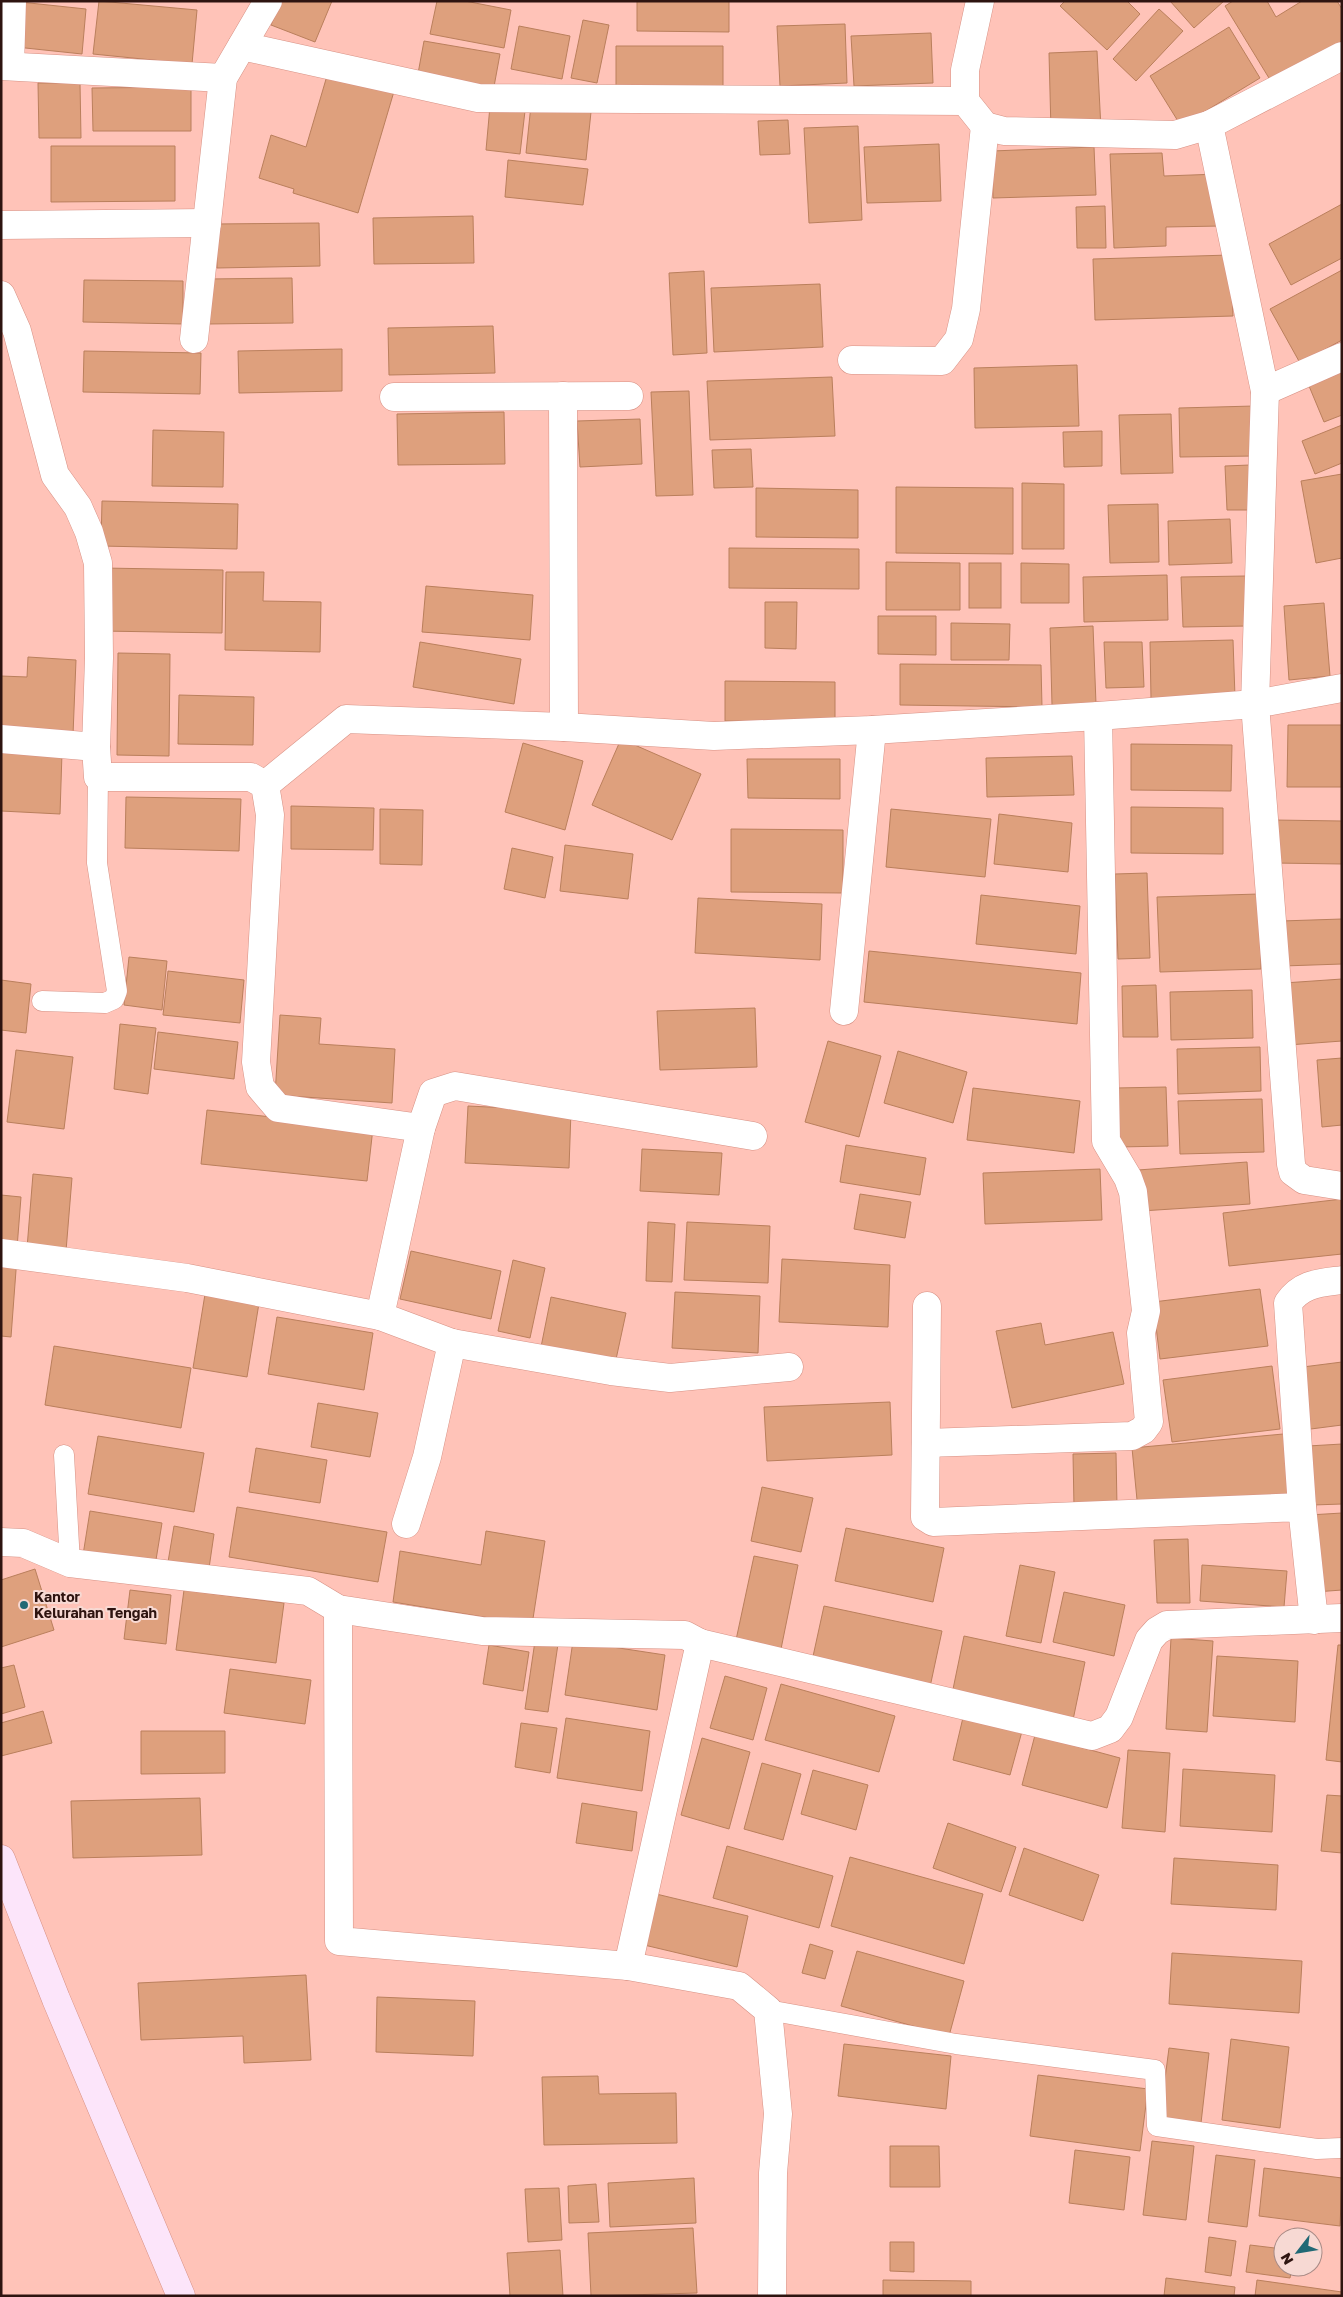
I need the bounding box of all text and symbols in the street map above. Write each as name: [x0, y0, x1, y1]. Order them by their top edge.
place label: Kantor Kelurahan Tengah: [34, 1588, 157, 1621]
marker: Kantor Kelurahan Tengah: [18, 1599, 30, 1611]
north arrow: [1273, 2227, 1323, 2277]
text: N: [1276, 2250, 1296, 2268]

